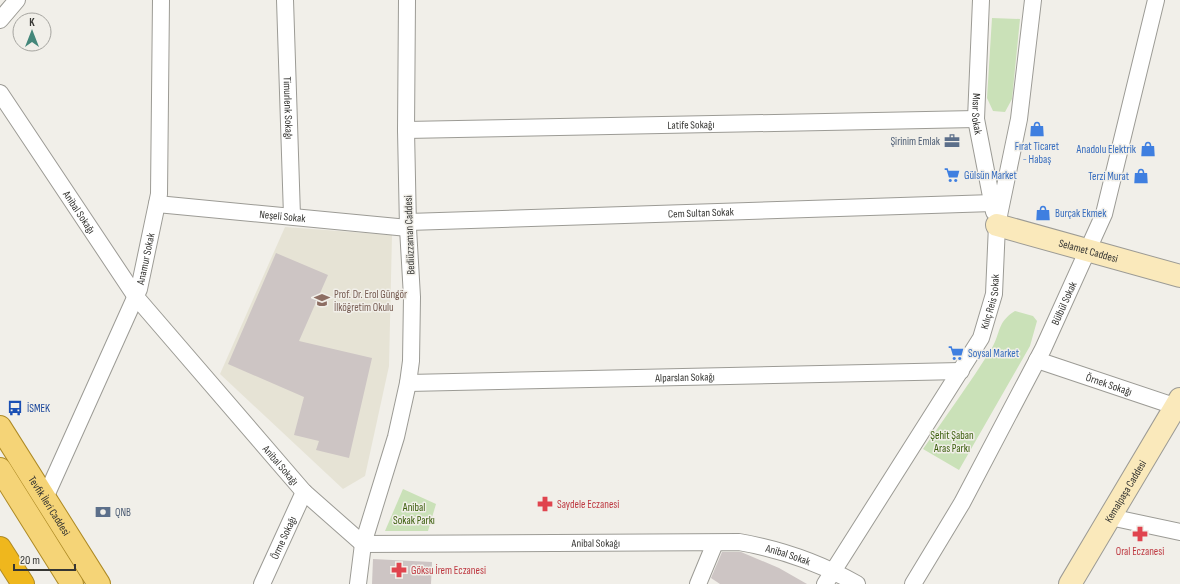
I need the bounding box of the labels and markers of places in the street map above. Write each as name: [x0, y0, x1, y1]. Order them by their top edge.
shop icon: Fırat Ticaret - Habaş: [1028, 120, 1046, 138]
office icon: Şirinim Emlak: [943, 132, 961, 150]
place label: Şirinim Emlak: [890, 135, 941, 148]
place label: Fırat Ticaret - Habaş: [1015, 140, 1060, 166]
shop icon: Anadolu Elektrik: [1139, 140, 1157, 158]
place label: Anadolu Elektrik: [1076, 143, 1137, 156]
supermarket icon: Gülsün Market: [943, 166, 961, 184]
shop icon: Terzi Murat: [1132, 167, 1150, 185]
place label: Gülsün Market: [964, 169, 1017, 182]
place label: Terzi Murat: [1088, 170, 1130, 183]
shop icon: Burçak Ekmek: [1034, 204, 1052, 222]
place label: Burçak Ekmek: [1055, 207, 1107, 220]
place label: Prof. Dr. Erol Güngör İlköğretim Okulu: [334, 288, 407, 314]
school or university icon: Prof. Dr. Erol Güngör İlköğretim Okulu: [313, 291, 331, 309]
supermarket icon: Soysal Market: [947, 344, 965, 362]
place label: Soysal Market: [968, 347, 1020, 360]
bus stop icon: İSMEK: [6, 399, 24, 417]
place label: İSMEK: [27, 401, 50, 415]
pharmacy icon: Saydele Eczanesi: [536, 495, 554, 513]
place label: Saydele Eczanesi: [557, 498, 619, 511]
bank icon: QNB: [94, 503, 112, 521]
place label: QNB: [115, 506, 131, 519]
pharmacy icon: Oral Eczanesi: [1131, 525, 1149, 543]
place label: Oral Eczanesi: [1116, 545, 1164, 558]
pharmacy icon: Göksu İrem Eczanesi: [390, 561, 408, 579]
place label: Göksu İrem Eczanesi: [411, 563, 486, 577]

